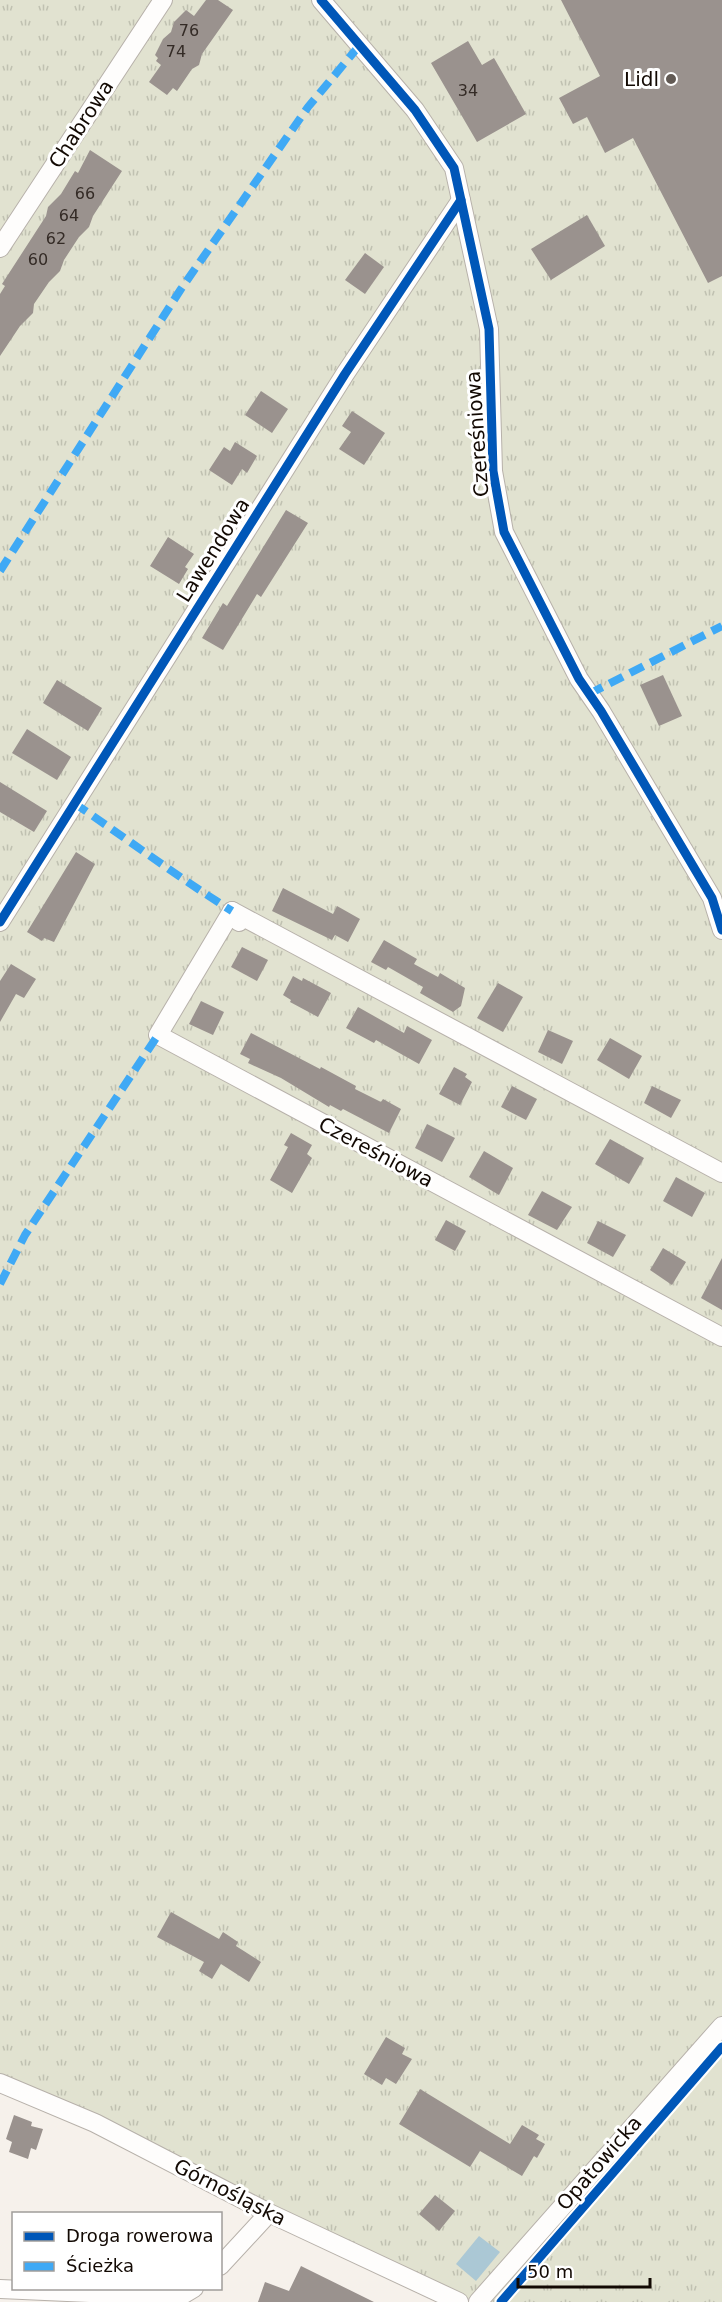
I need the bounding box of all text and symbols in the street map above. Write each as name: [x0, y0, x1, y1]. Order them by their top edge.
house number: 76: [179, 21, 199, 40]
house number: 74: [166, 42, 186, 61]
place label: Lidl: [624, 67, 659, 91]
marker: Lidl: [664, 72, 678, 86]
street label: Chabrowa: [44, 75, 118, 173]
house number: 34: [458, 81, 478, 100]
house number: 66: [75, 184, 95, 203]
house number: 64: [59, 206, 79, 225]
house number: 62: [46, 229, 66, 248]
house number: 60: [28, 250, 48, 269]
street label: Czereśniowa: [461, 370, 493, 498]
street label: Lawendowa: [171, 493, 255, 607]
street label: Czereśniowa: [315, 1112, 437, 1192]
street label: Opatowicka: [552, 2111, 646, 2215]
street label: Górnośląska: [170, 2153, 290, 2231]
legend: [12, 2212, 222, 2290]
text: Droga rowerowa: [66, 2225, 214, 2246]
scale bar: [518, 2251, 650, 2289]
text: Ścieżka: [66, 2255, 134, 2276]
text: 50 m: [527, 2261, 573, 2282]

